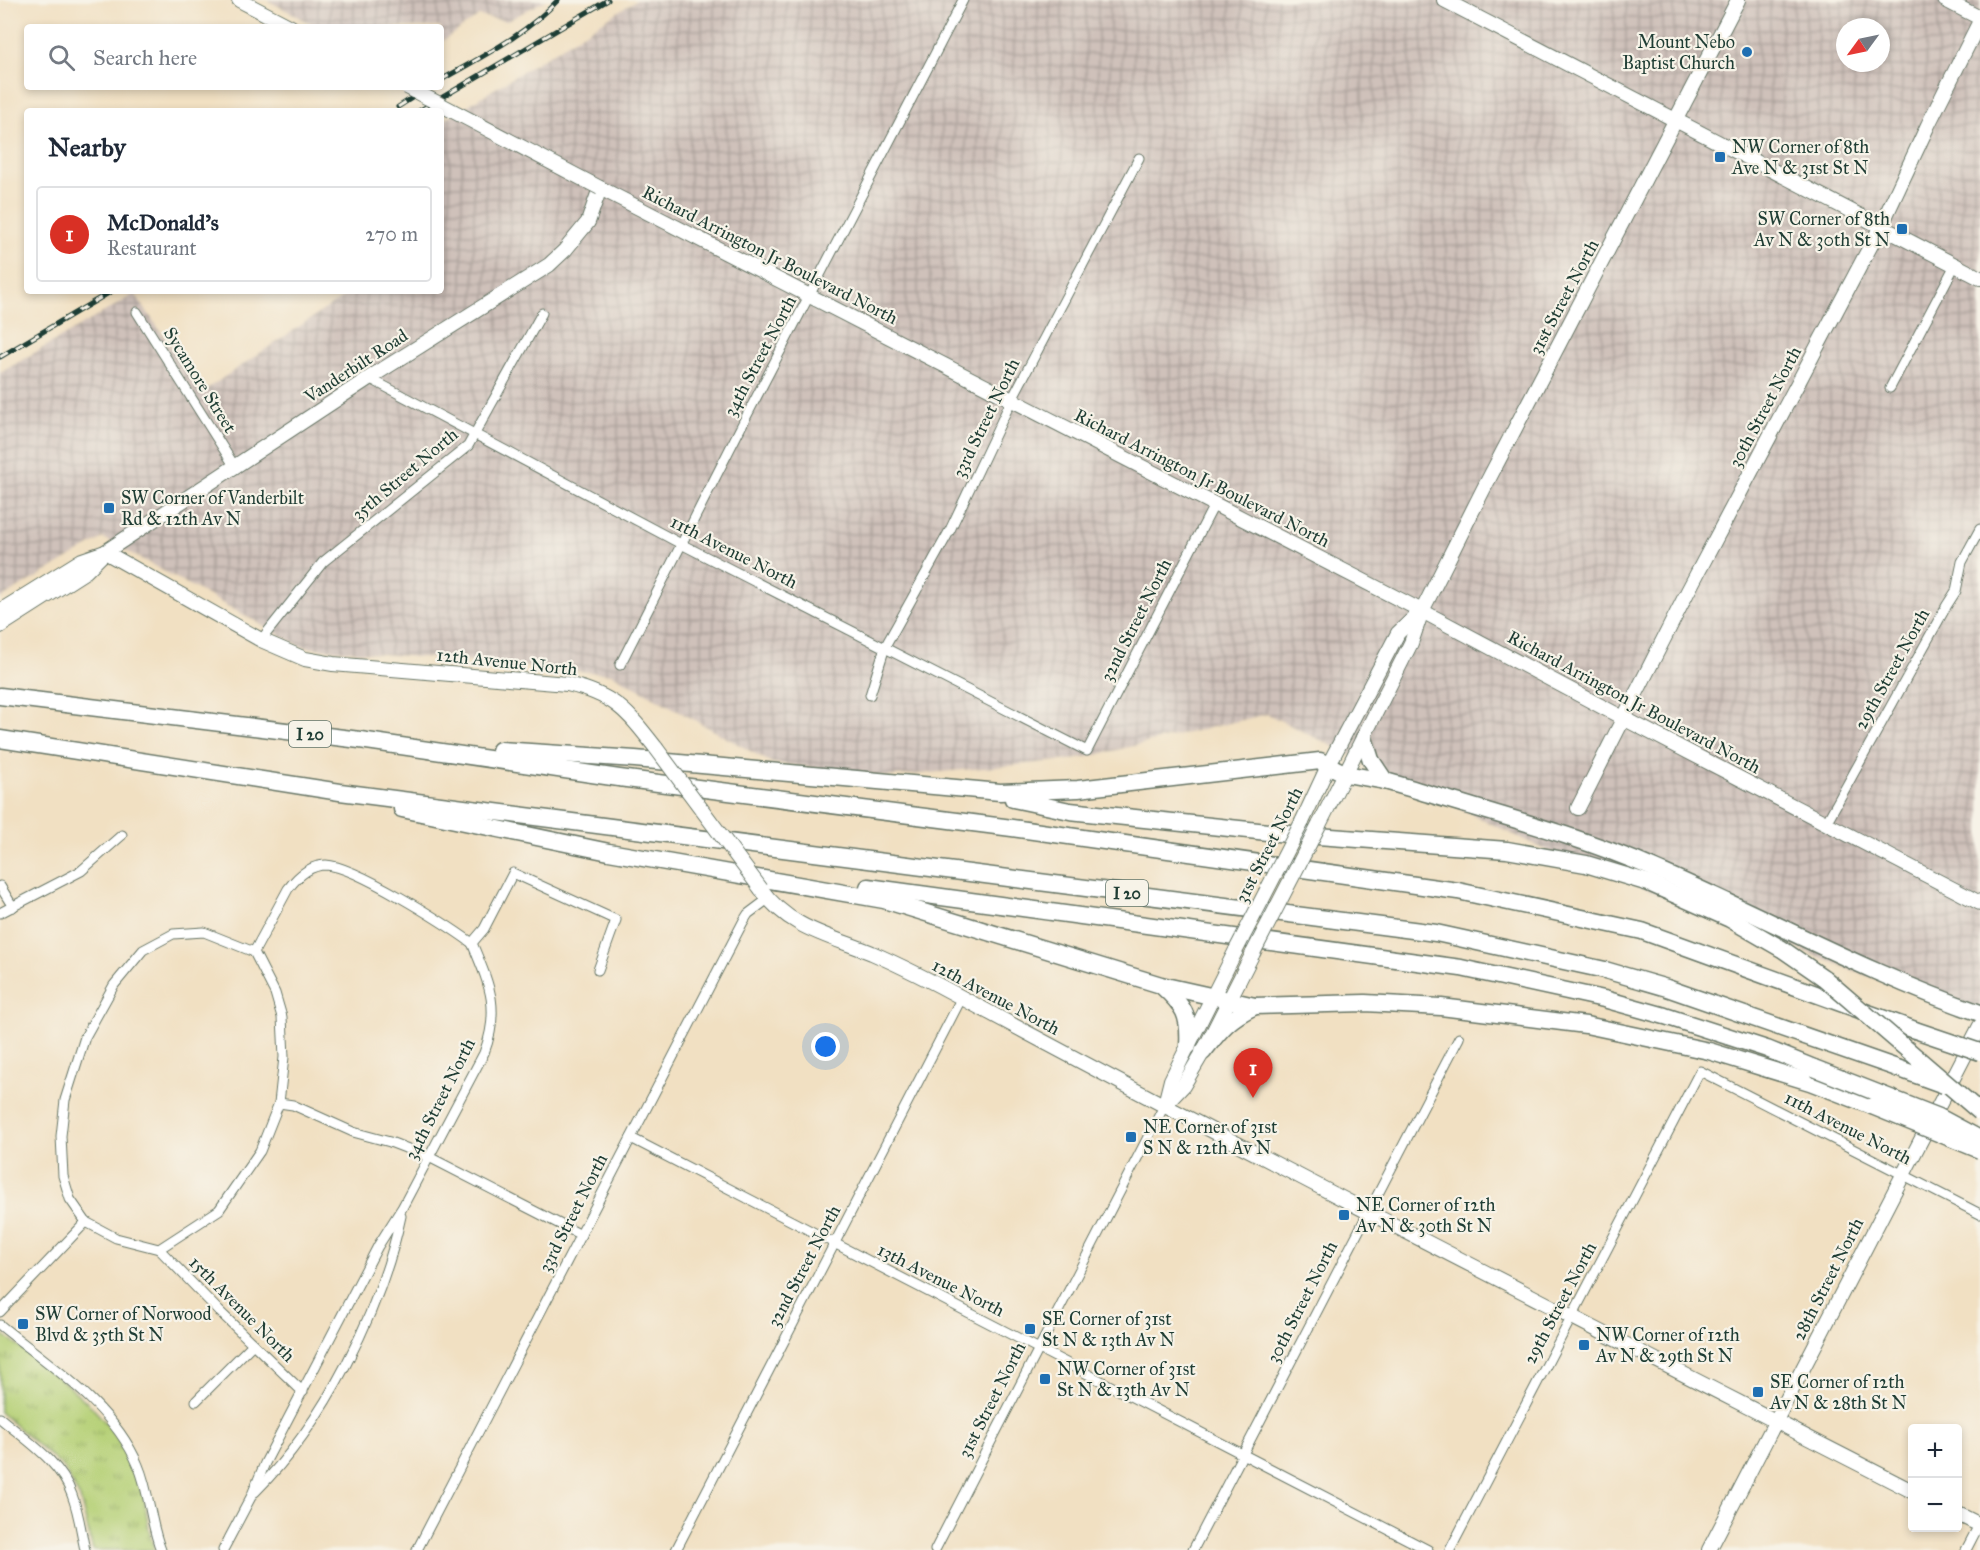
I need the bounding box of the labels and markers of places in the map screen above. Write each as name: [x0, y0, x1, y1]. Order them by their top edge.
place label: Mount Nebo Baptist Church: [1622, 31, 1735, 74]
marker: Mount Nebo Baptist Church: [1740, 45, 1754, 59]
place label: NW Corner of 8th Ave N & 31st St N: [1731, 136, 1869, 179]
marker: NW Corner of 8th Ave N & 31st St N: [1713, 150, 1727, 164]
place label: SW Corner of 8th Av N & 30th St N: [1753, 208, 1890, 251]
marker: SW Corner of 8th Av N & 30th St N: [1895, 222, 1909, 236]
place label: SW Corner of Vanderbilt Rd & 12th Av N: [121, 487, 305, 530]
marker: SW Corner of Vanderbilt Rd & 12th Av N: [102, 501, 116, 515]
pin: 1: [1234, 1048, 1272, 1098]
place label: NE Corner of 31st S N & 12th Av N: [1143, 1116, 1278, 1159]
marker: NE Corner of 31st S N & 12th Av N: [1124, 1130, 1138, 1144]
place label: NE Corner of 12th Av N & 30th St N: [1355, 1194, 1496, 1237]
marker: NE Corner of 12th Av N & 30th St N: [1337, 1208, 1351, 1222]
place label: SW Corner of Norwood Blvd & 35th St N: [35, 1303, 212, 1346]
place label: SE Corner of 31st St N & 13th Av N: [1042, 1308, 1175, 1351]
marker: SW Corner of Norwood Blvd & 35th St N: [16, 1317, 30, 1331]
marker: SE Corner of 31st St N & 13th Av N: [1023, 1322, 1037, 1336]
place label: NW Corner of 12th Av N & 29th St N: [1595, 1324, 1740, 1367]
marker: NW Corner of 12th Av N & 29th St N: [1577, 1338, 1591, 1352]
place label: NW Corner of 31st St N & 13th Av N: [1057, 1358, 1196, 1401]
place label: SE Corner of 12th Av N & 28th St N: [1769, 1371, 1907, 1414]
marker: NW Corner of 31st St N & 13th Av N: [1038, 1372, 1052, 1386]
marker: SE Corner of 12th Av N & 28th St N: [1751, 1385, 1765, 1399]

